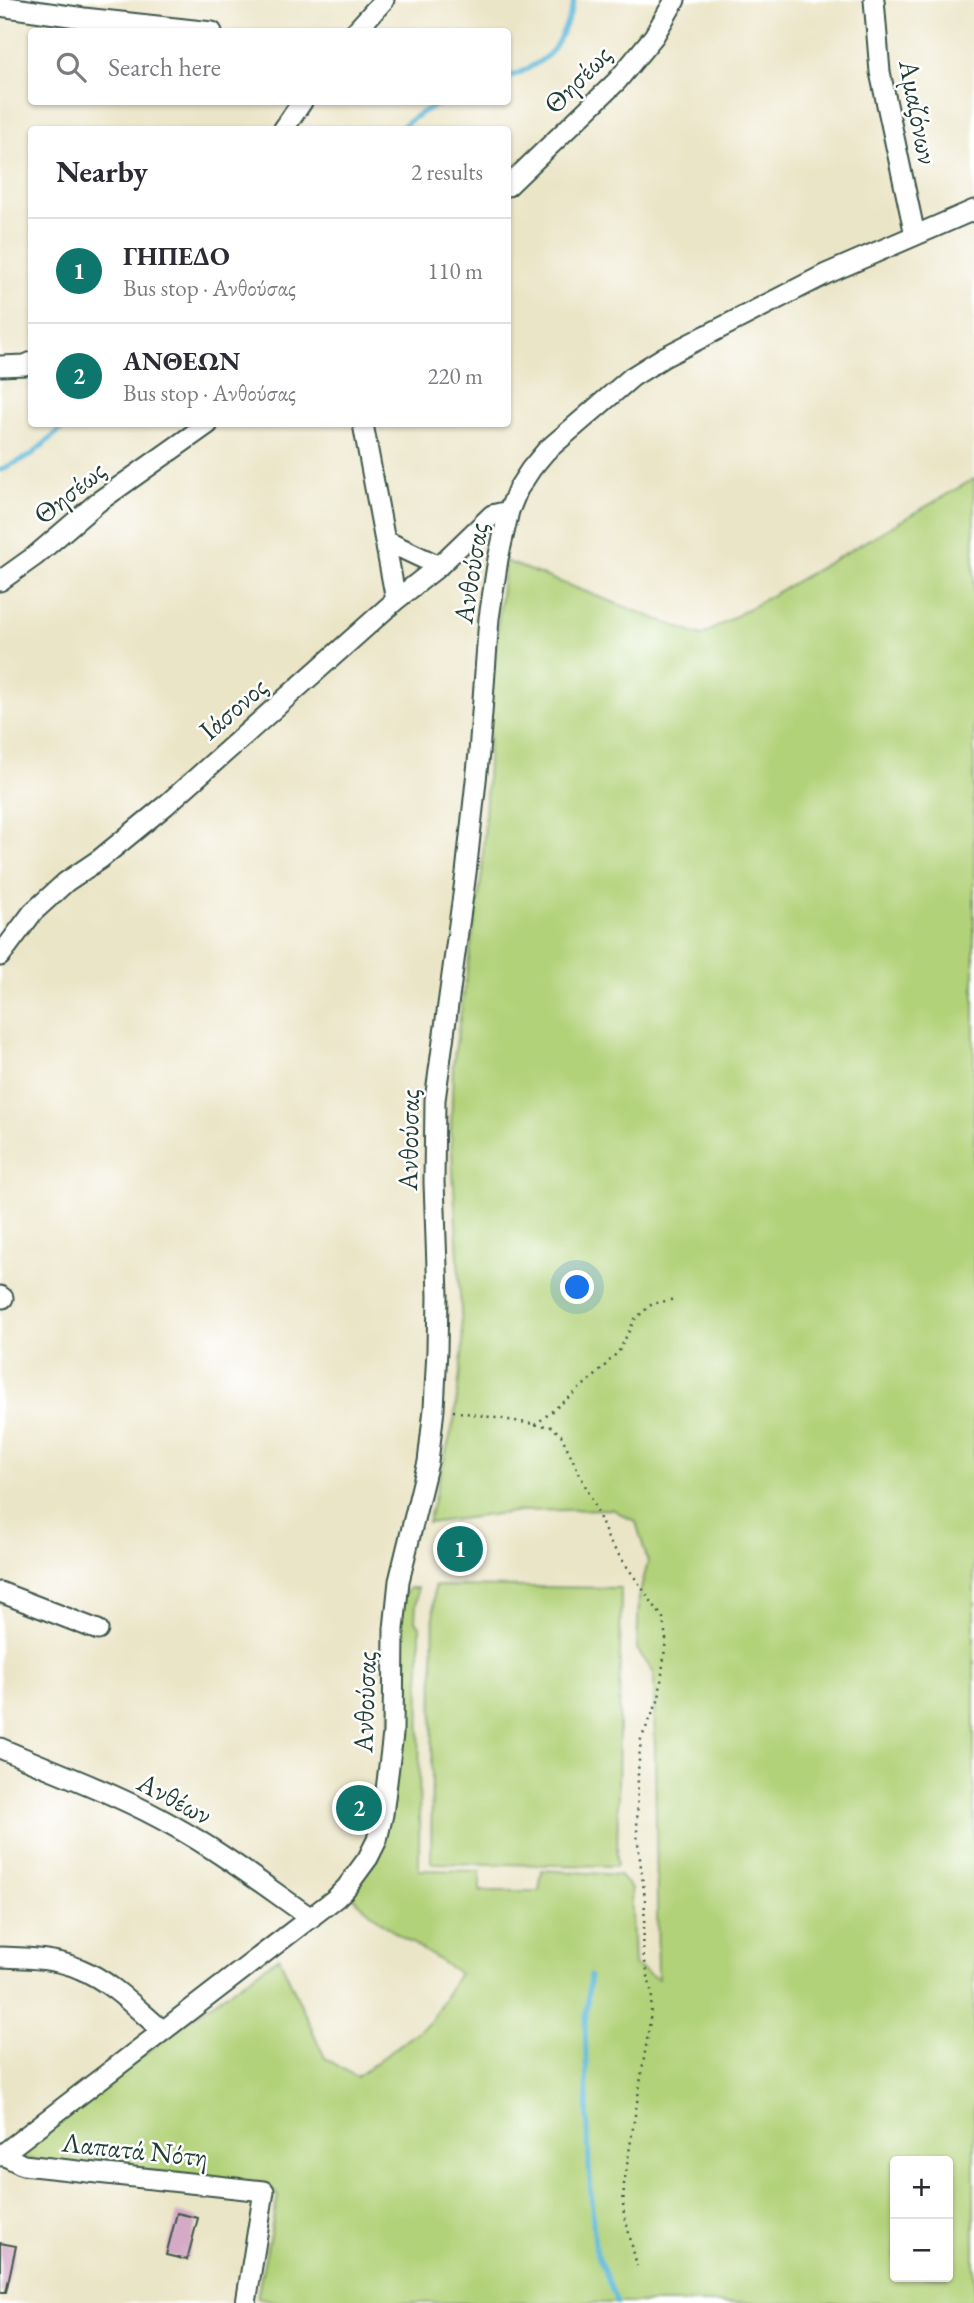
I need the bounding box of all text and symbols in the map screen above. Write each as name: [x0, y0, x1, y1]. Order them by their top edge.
search box: [28, 28, 511, 105]
street label: Θησέως: [535, 37, 619, 121]
icon: search: [52, 48, 90, 86]
text: Search here: [108, 50, 221, 84]
street label: Αμαζόνων: [891, 56, 947, 167]
text: Nearby: [56, 152, 148, 191]
text: 2 results: [411, 157, 483, 187]
text: ΓΗΠΕΔΟ: [123, 239, 230, 273]
text: 1: [73, 256, 85, 286]
text: 110 m: [427, 256, 483, 286]
text: Bus stop · Ανθούσας: [123, 273, 296, 303]
text: ΑΝΘΕΩΝ: [123, 344, 240, 378]
text: 2: [73, 361, 85, 391]
text: 220 m: [427, 361, 483, 391]
text: Bus stop · Ανθούσας: [123, 378, 296, 408]
street label: Θησέως: [26, 452, 112, 532]
street label: Ανθούσας: [444, 520, 496, 627]
street label: Ιάσονος: [191, 669, 275, 747]
street label: Ανθούσας: [389, 1089, 427, 1192]
your location: [560, 1270, 594, 1304]
pin: 1: [437, 1523, 483, 1575]
street label: Ανθούσας: [344, 1650, 384, 1755]
street label: Ανθέων: [131, 1763, 218, 1832]
pin: 2: [336, 1782, 382, 1834]
street label: Λαπατά Νότη: [59, 2123, 210, 2175]
map controls: [890, 2156, 953, 2282]
button: +: [890, 2156, 953, 2219]
button: −: [890, 2219, 953, 2282]

